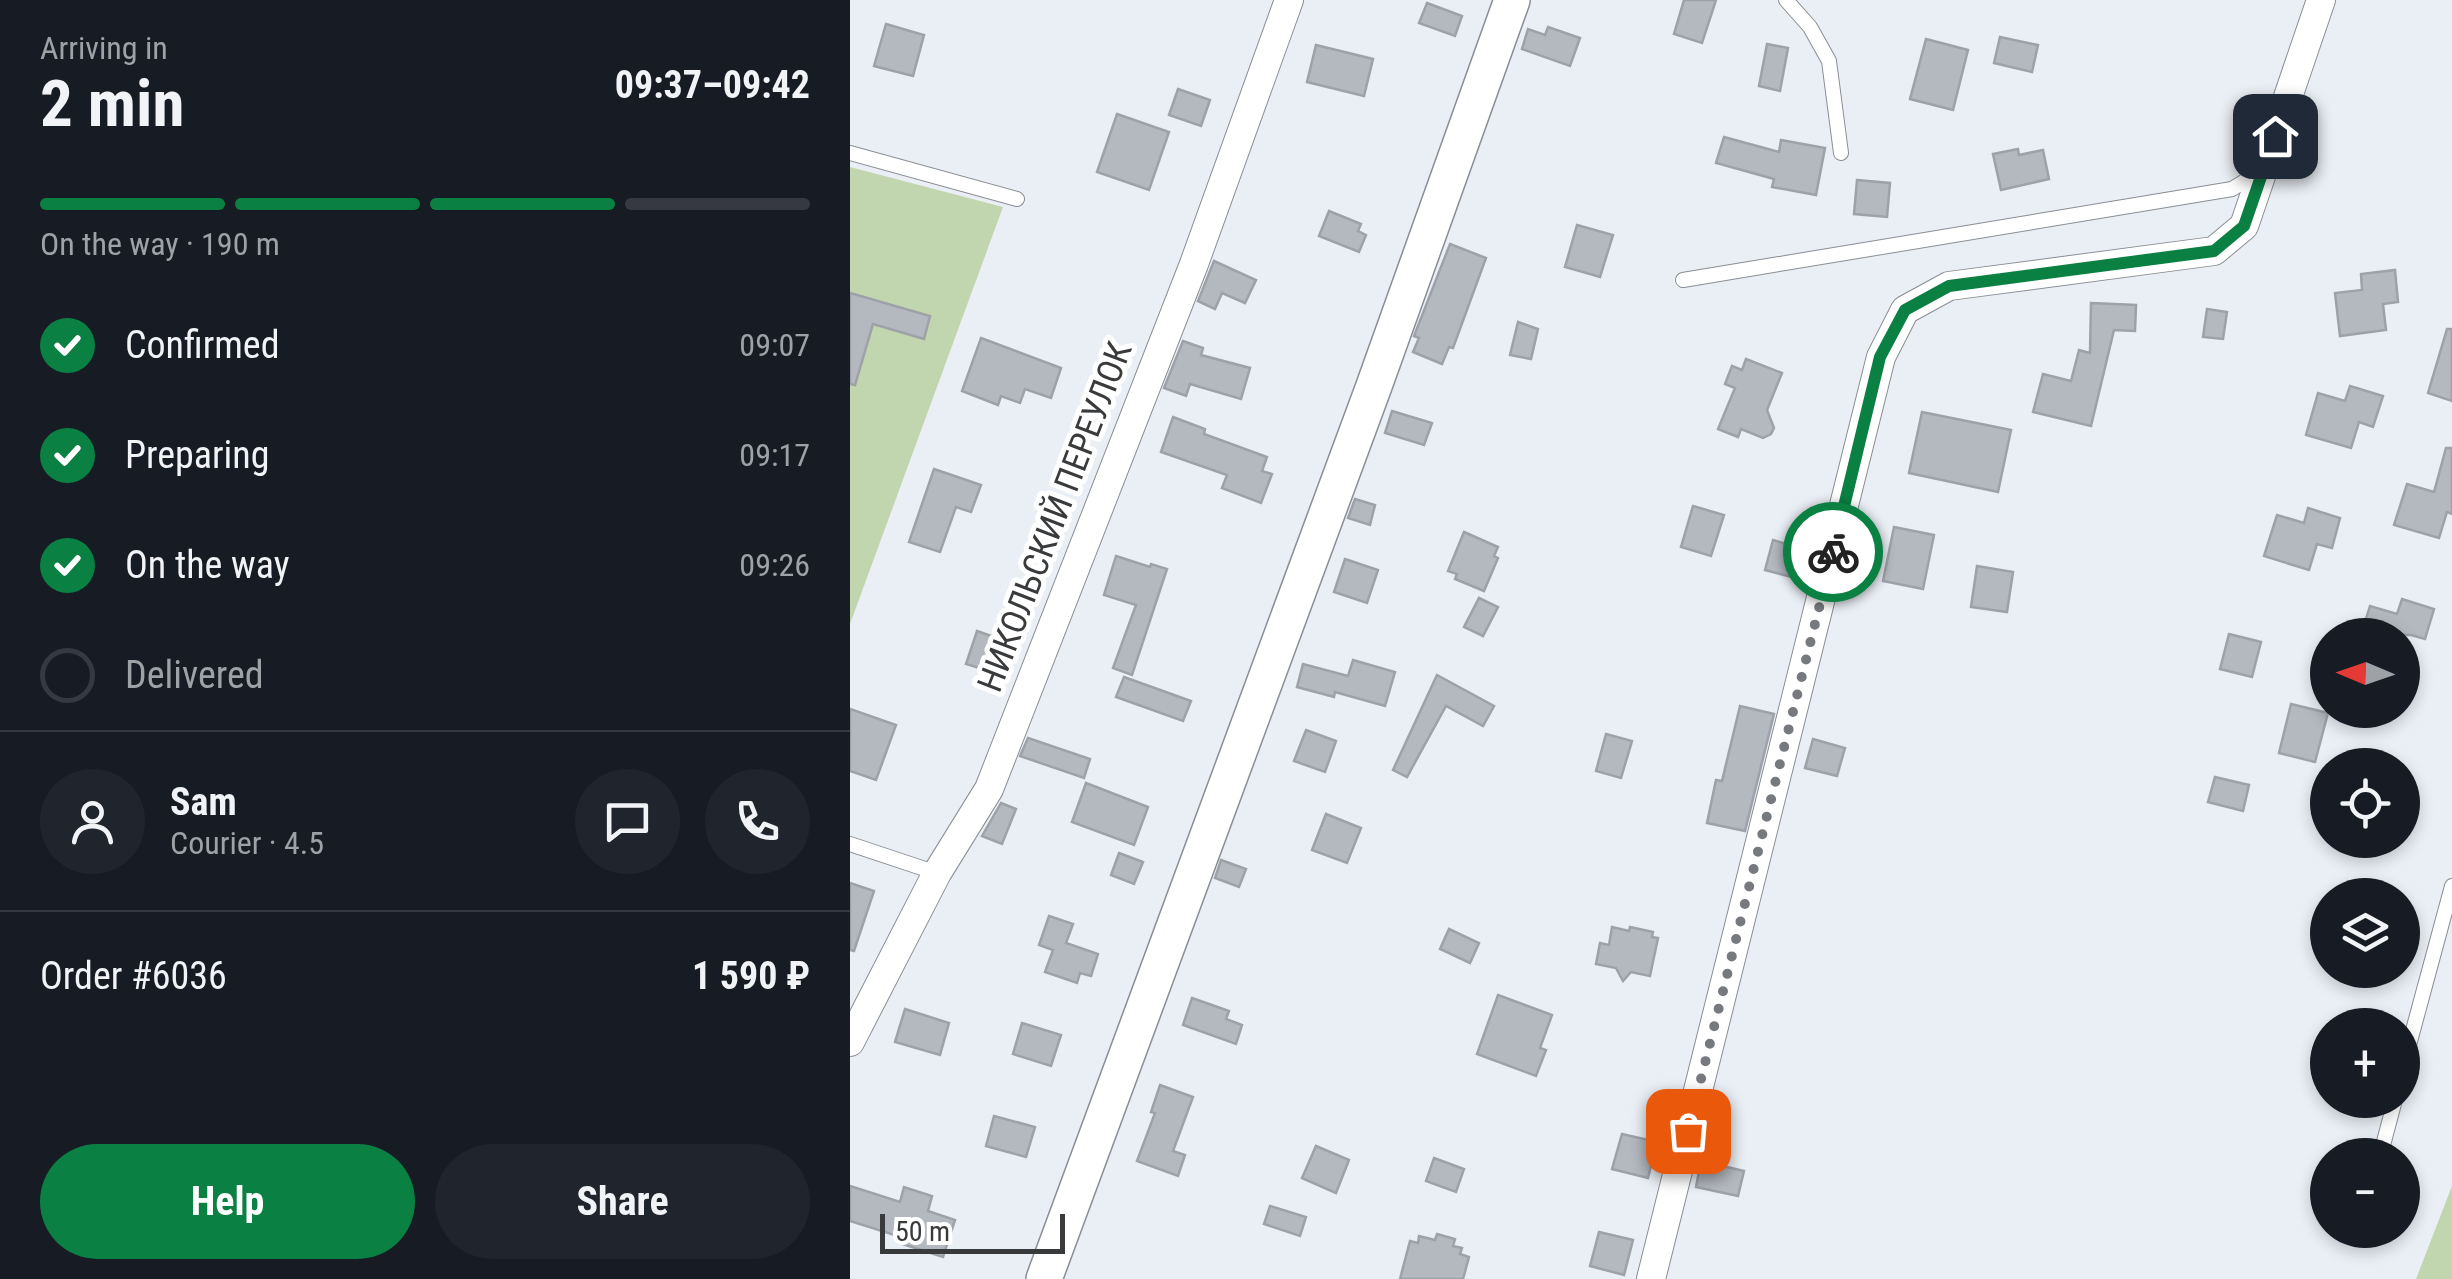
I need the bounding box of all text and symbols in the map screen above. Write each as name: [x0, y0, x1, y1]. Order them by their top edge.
text: Arriving in: [40, 29, 168, 67]
text: 09:37–09:42: [615, 63, 810, 107]
text: 2 min: [40, 66, 184, 142]
pin: [2233, 94, 2318, 179]
icon: home: [2248, 109, 2303, 164]
text: On the way · 190 m: [40, 225, 280, 263]
icon: check: [40, 318, 95, 373]
text: Confirmed: [125, 323, 280, 367]
text: 09:07: [739, 326, 810, 364]
street label: НИКОЛЬСКИЙ ПЕРЕУЛОК: [969, 336, 1141, 698]
icon: check: [40, 428, 95, 483]
text: Preparing: [125, 433, 270, 477]
text: 09:17: [739, 436, 810, 474]
courier: [1783, 502, 1883, 602]
icon: bike: [1806, 525, 1861, 580]
icon: check: [40, 538, 95, 593]
text: On the way: [125, 543, 290, 587]
text: 09:26: [739, 546, 810, 584]
north arrow: [2310, 618, 2420, 728]
map controls: [2310, 618, 2420, 1248]
text: Delivered: [125, 653, 264, 697]
button: locate: [2310, 748, 2420, 858]
button: person: [40, 769, 145, 874]
button: chat: [575, 769, 680, 874]
button: phone: [705, 769, 810, 874]
text: Sam: [170, 780, 237, 824]
text: Courier · 4.5: [170, 824, 324, 862]
button: layers: [2310, 878, 2420, 988]
text: Order #6036: [40, 954, 227, 998]
text: 1 590 ₽: [692, 954, 810, 998]
button: +: [2310, 1008, 2420, 1118]
pin: [1646, 1089, 1731, 1174]
icon: bag: [1661, 1104, 1716, 1159]
button: −: [2310, 1138, 2420, 1248]
button: Help: [40, 1144, 415, 1259]
button: Share: [435, 1144, 810, 1259]
scale bar: [880, 1209, 1065, 1254]
text: 50 m: [895, 1215, 950, 1248]

